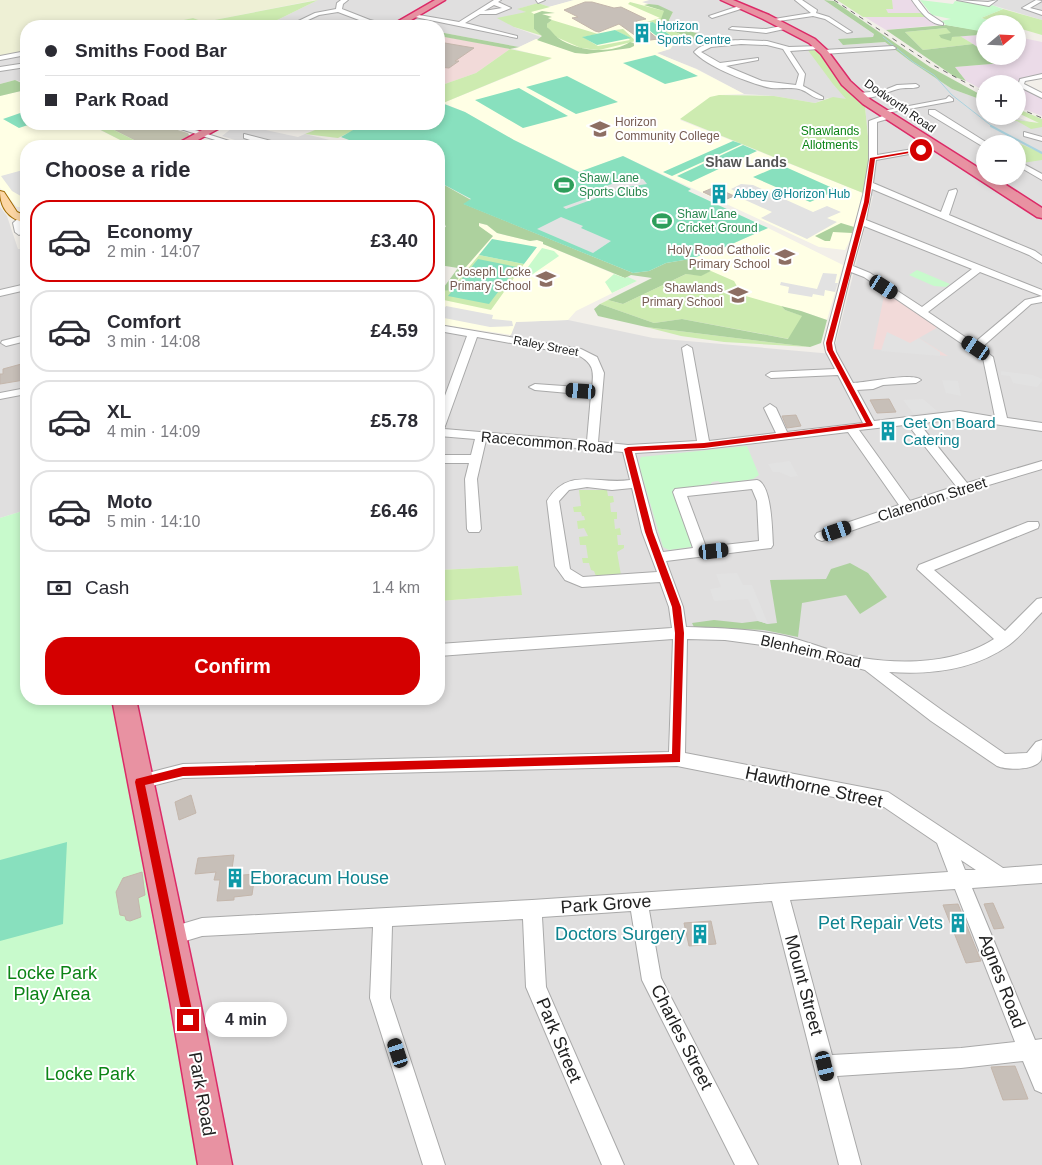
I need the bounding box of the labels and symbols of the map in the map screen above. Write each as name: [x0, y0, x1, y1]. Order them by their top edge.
north arrow: [976, 15, 1026, 65]
place label: Horizon Sports Centre: [657, 19, 731, 47]
building icon: Horizon Sports Centre: [631, 22, 653, 44]
street label: Dodworth Road: [862, 76, 938, 136]
place label: Horizon Community College: [615, 115, 720, 143]
school or university icon: Horizon Community College: [589, 118, 611, 140]
park label: Shawlands Allotments: [801, 124, 859, 152]
route start: [910, 139, 932, 161]
district label: Shaw Lands: [705, 154, 787, 170]
place label: Shaw Lane Sports Clubs: [579, 171, 648, 199]
sports icon: Shaw Lane Sports Clubs: [553, 174, 575, 196]
building icon: Abbey @Horizon Hub: [708, 183, 730, 205]
place label: Abbey @Horizon Hub: [734, 187, 851, 201]
place label: Shaw Lane Cricket Ground: [677, 207, 758, 235]
sports icon: Shaw Lane Cricket Ground: [651, 210, 673, 232]
place label: Holy Rood Catholic Primary School: [667, 243, 770, 271]
school or university icon: Holy Rood Catholic Primary School: [774, 246, 796, 268]
place label: Joseph Locke Primary School: [450, 265, 531, 293]
school or university icon: Joseph Locke Primary School: [535, 268, 557, 290]
car: [867, 273, 900, 301]
place label: Shawlands Primary School: [642, 281, 723, 309]
school or university icon: Shawlands Primary School: [727, 284, 749, 306]
street label: Raley Street: [512, 333, 580, 359]
car: [959, 333, 992, 363]
car: [565, 382, 596, 400]
place label: Get On Board Catering: [903, 414, 996, 448]
building icon: Get On Board Catering: [877, 420, 899, 442]
street label: Racecommon Road: [480, 428, 614, 456]
street label: Clarendon Street: [875, 473, 989, 525]
car: [820, 519, 853, 543]
car: [698, 542, 729, 560]
street label: Blenheim Road: [759, 631, 863, 671]
street label: Hawthorne Street: [743, 763, 885, 811]
building icon: Eboracum House: [224, 867, 246, 889]
place label: Eboracum House: [250, 868, 389, 888]
street label: Park Grove: [560, 891, 652, 917]
building icon: Pet Repair Vets: [947, 912, 969, 934]
place label: Pet Repair Vets: [818, 913, 943, 933]
building icon: Doctors Surgery: [689, 923, 711, 945]
place label: Doctors Surgery: [555, 924, 685, 944]
street label: Agnes Road: [975, 931, 1029, 1031]
street label: Mount Street: [781, 933, 827, 1037]
park label: Locke Park Play Area: [7, 963, 98, 1004]
street label: Charles Street: [647, 981, 717, 1093]
street label: Park Street: [532, 995, 586, 1085]
callout: 4 min: [206, 1002, 288, 1038]
route end: [177, 1009, 199, 1031]
car: [386, 1036, 409, 1070]
street label: Park Road: [185, 1050, 219, 1138]
car: [814, 1050, 835, 1082]
park label: Locke Park: [45, 1064, 136, 1084]

